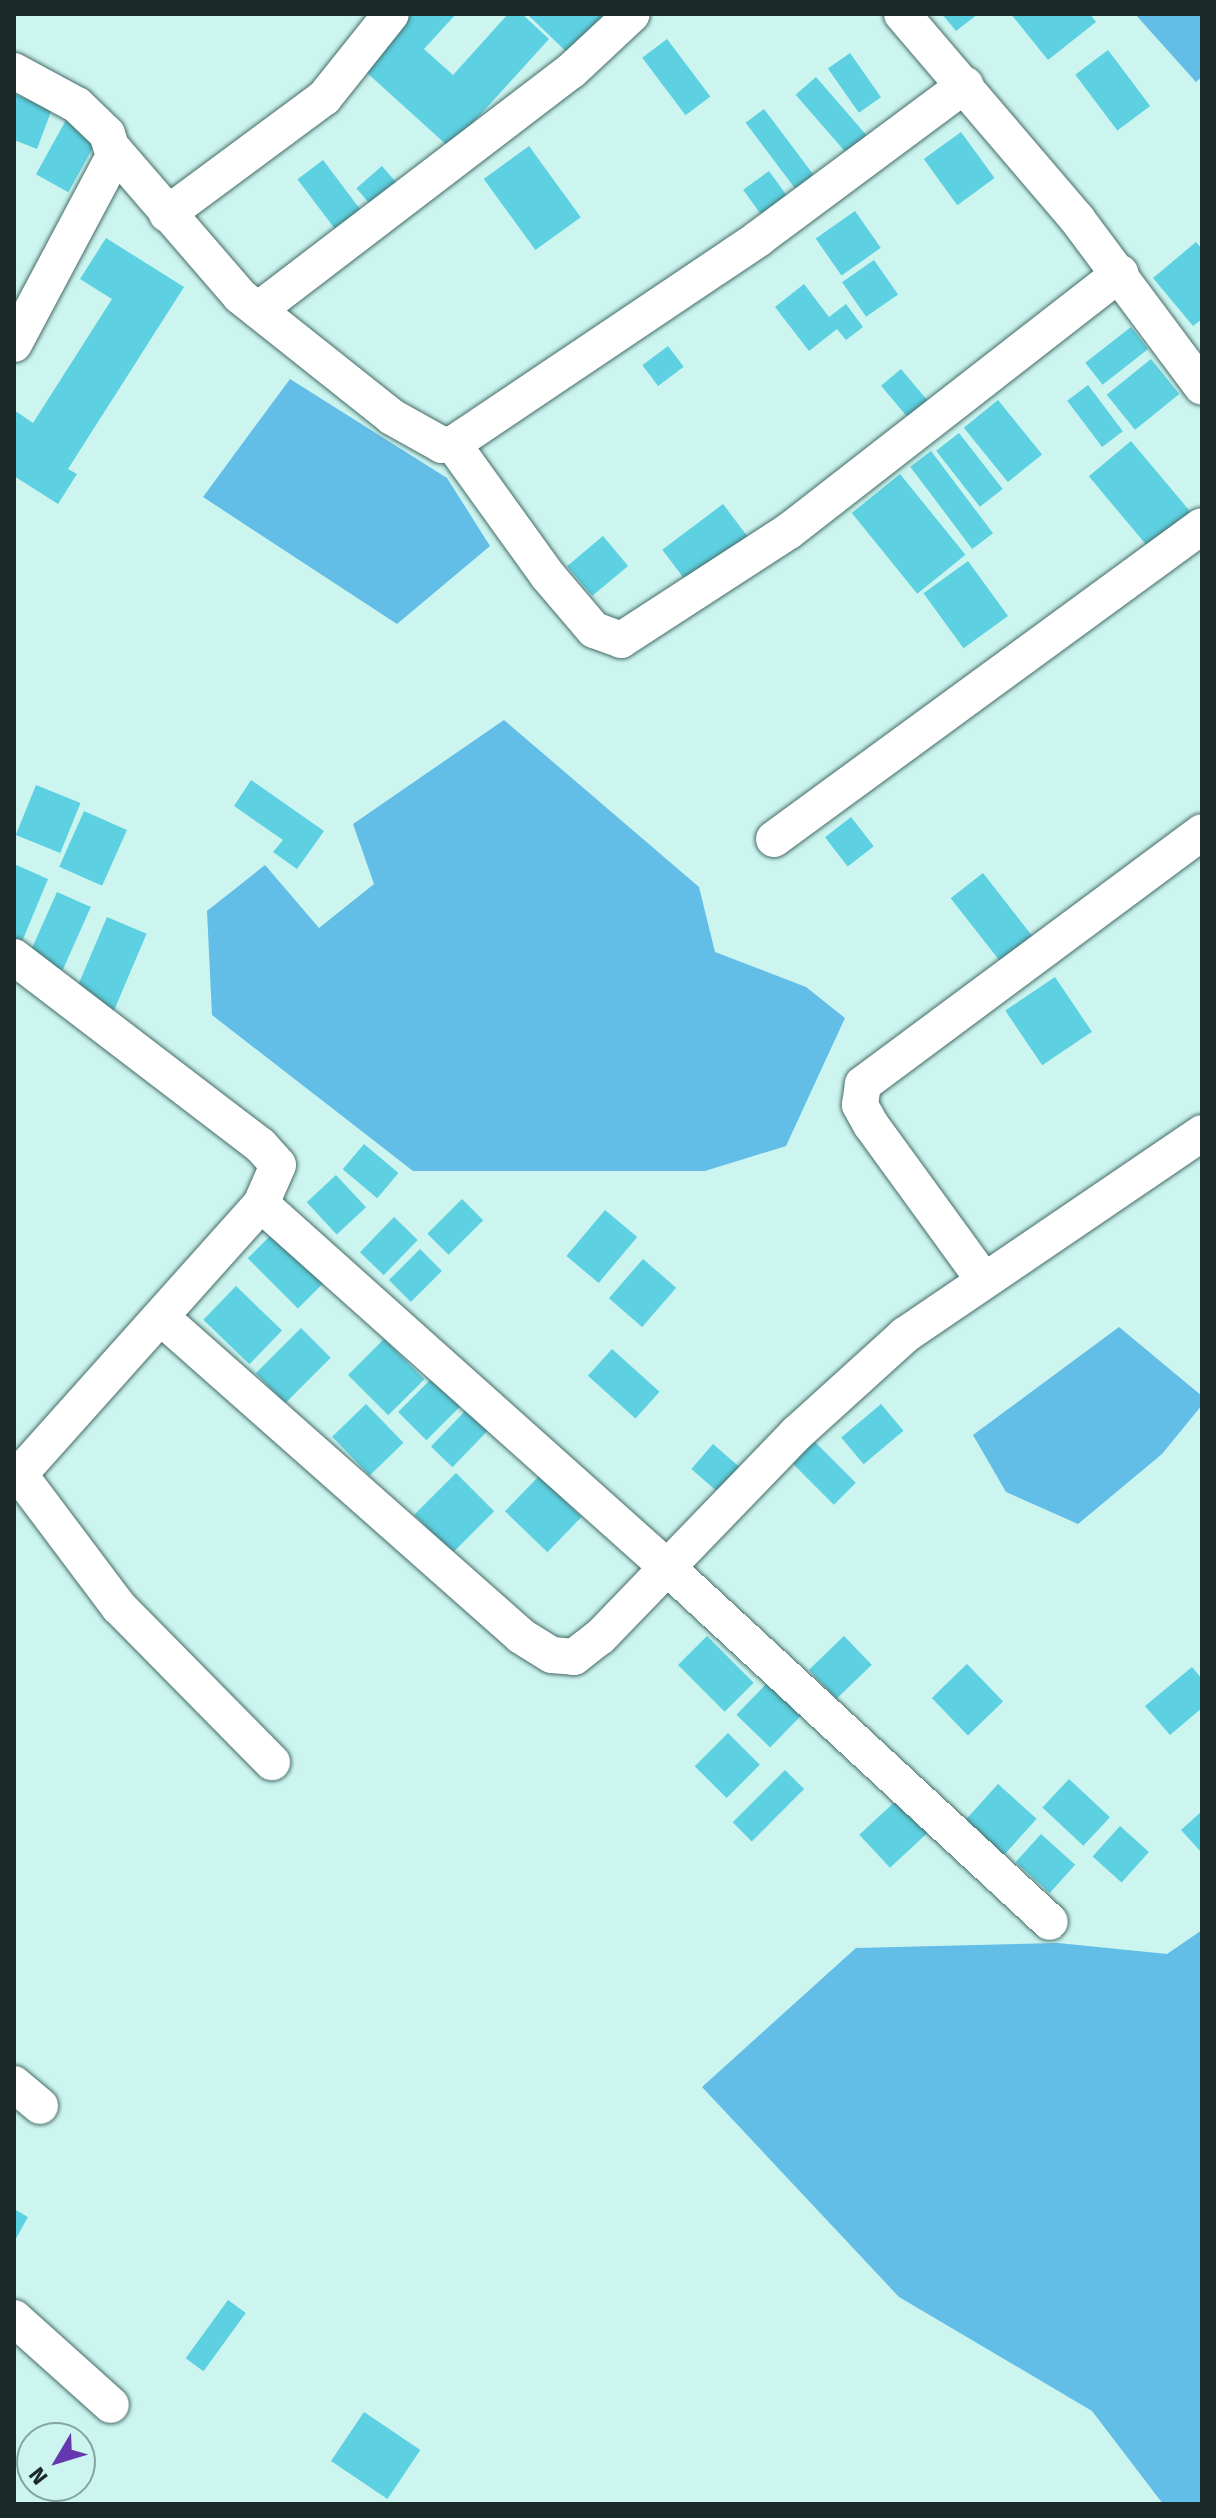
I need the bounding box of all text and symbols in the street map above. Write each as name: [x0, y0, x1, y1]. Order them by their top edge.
north arrow: [16, 2422, 96, 2502]
text: N: [23, 2462, 53, 2490]

